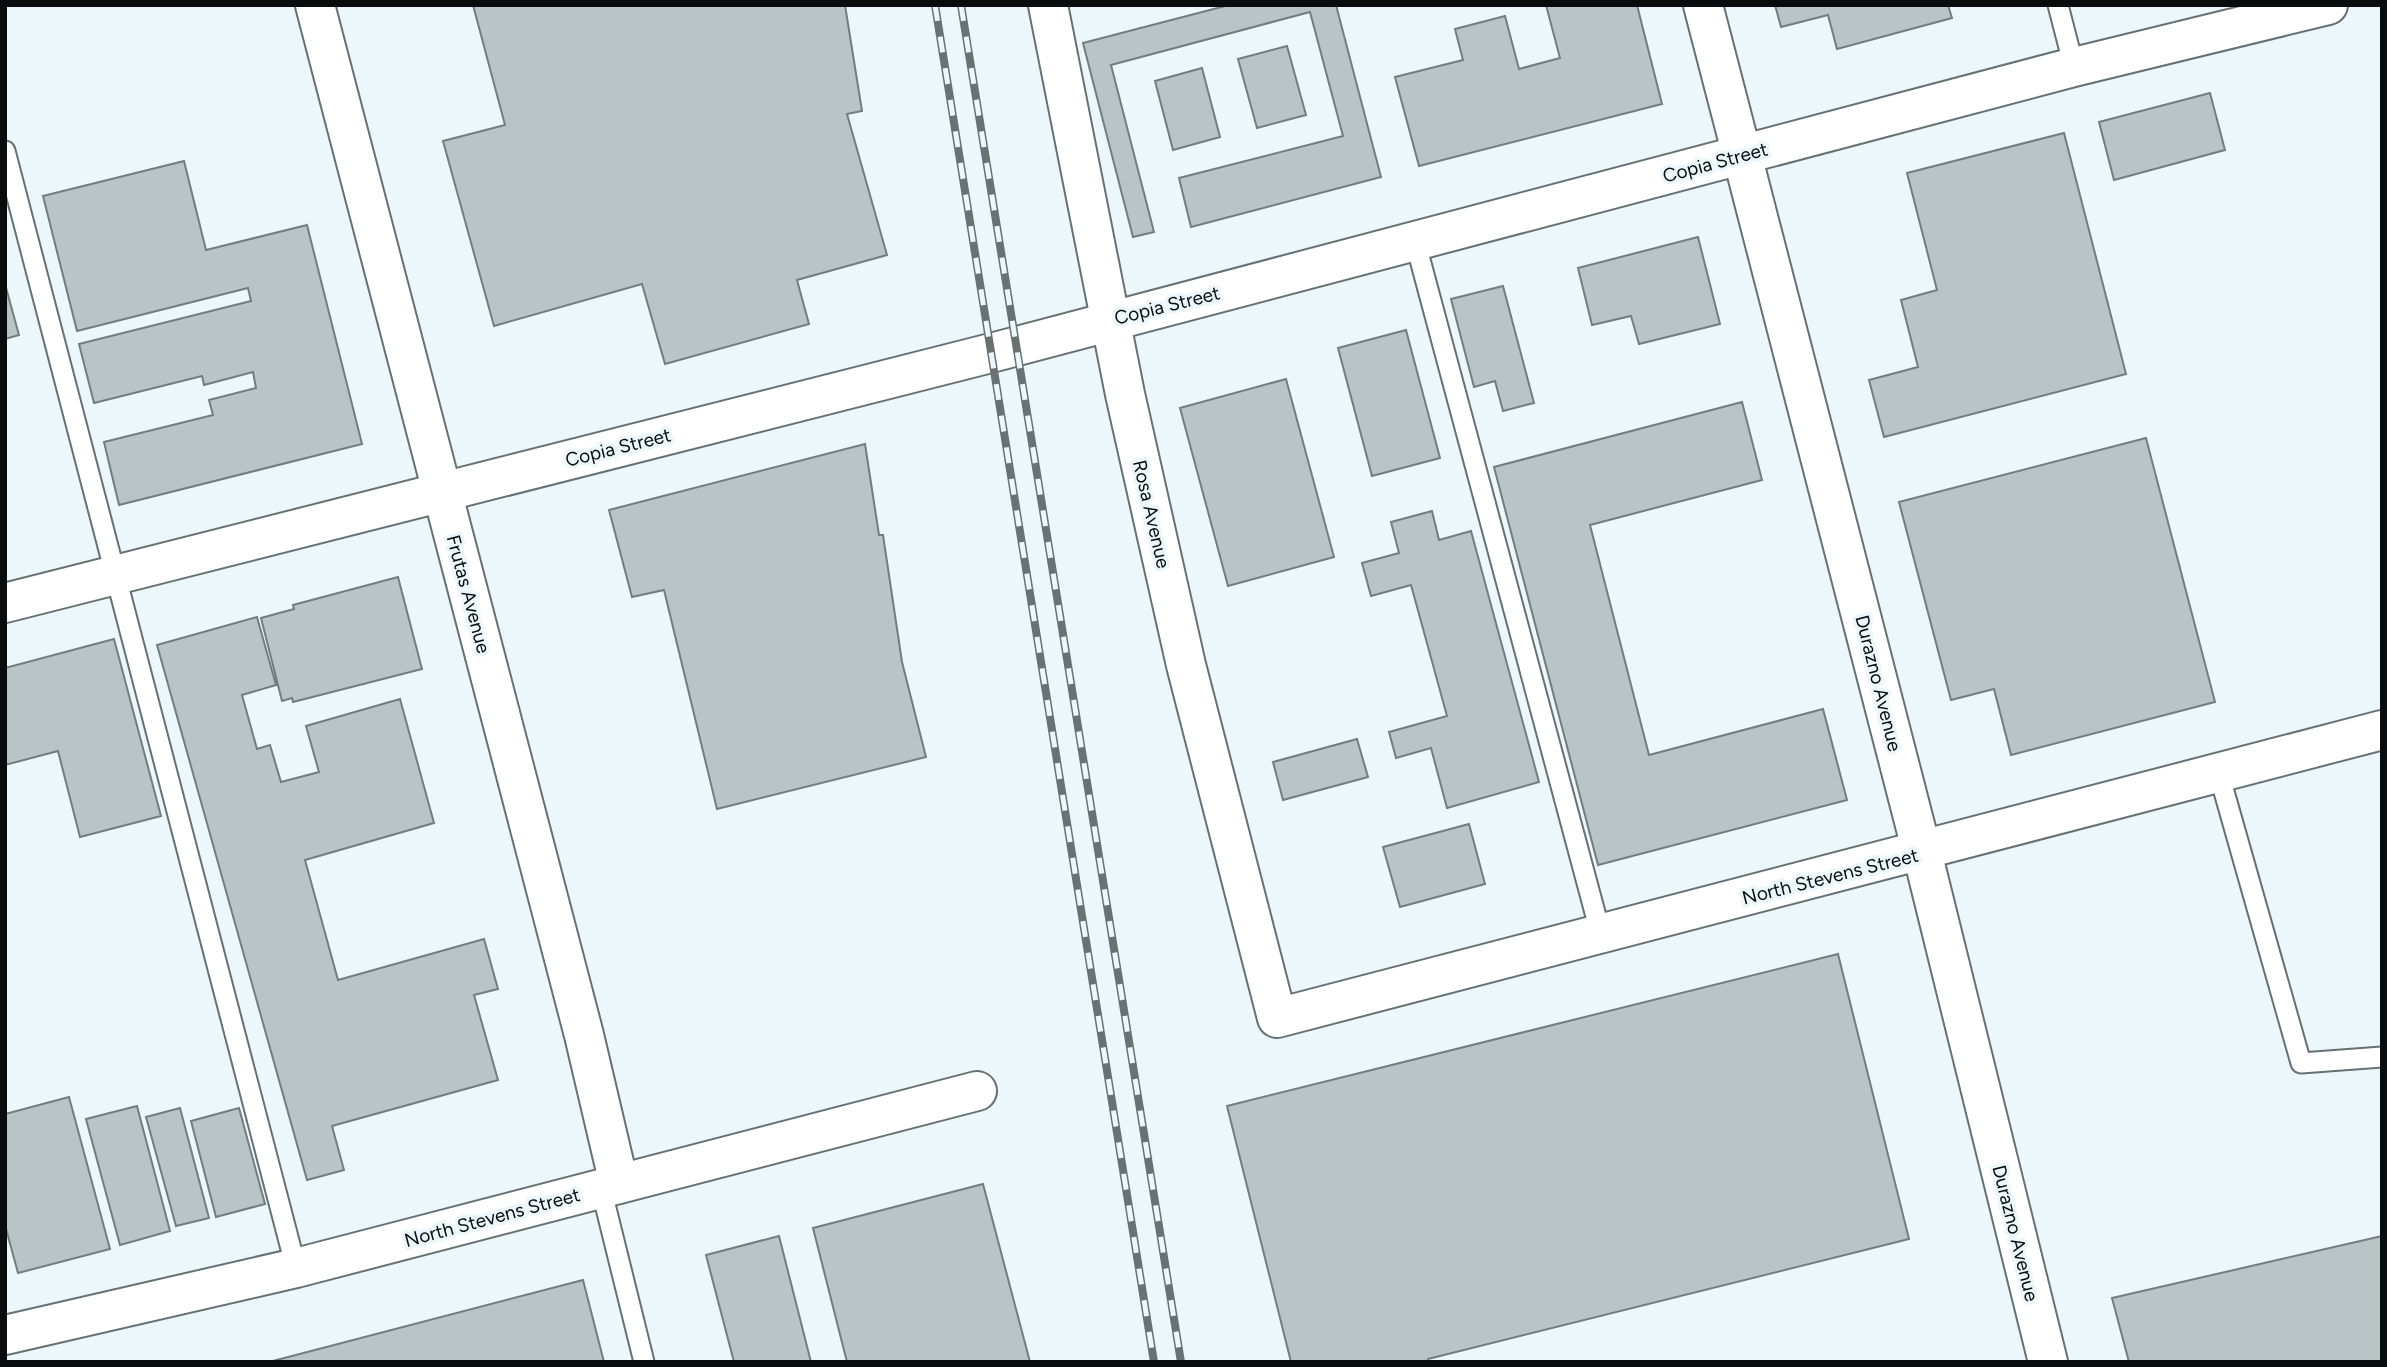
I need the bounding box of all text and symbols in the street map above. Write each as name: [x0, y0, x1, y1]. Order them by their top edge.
street label: Copia Street: [1660, 137, 1770, 188]
street label: Copia Street: [1112, 281, 1222, 330]
street label: Copia Street: [563, 423, 673, 472]
street label: Rosa Avenue: [1128, 458, 1175, 570]
street label: Frutas Avenue: [442, 532, 495, 656]
street label: Durazno Avenue: [1850, 613, 1907, 754]
street label: North Stevens Street: [1740, 843, 1921, 910]
street label: Durazno Avenue: [1987, 1163, 2044, 1304]
street label: North Stevens Street: [402, 1183, 582, 1252]

